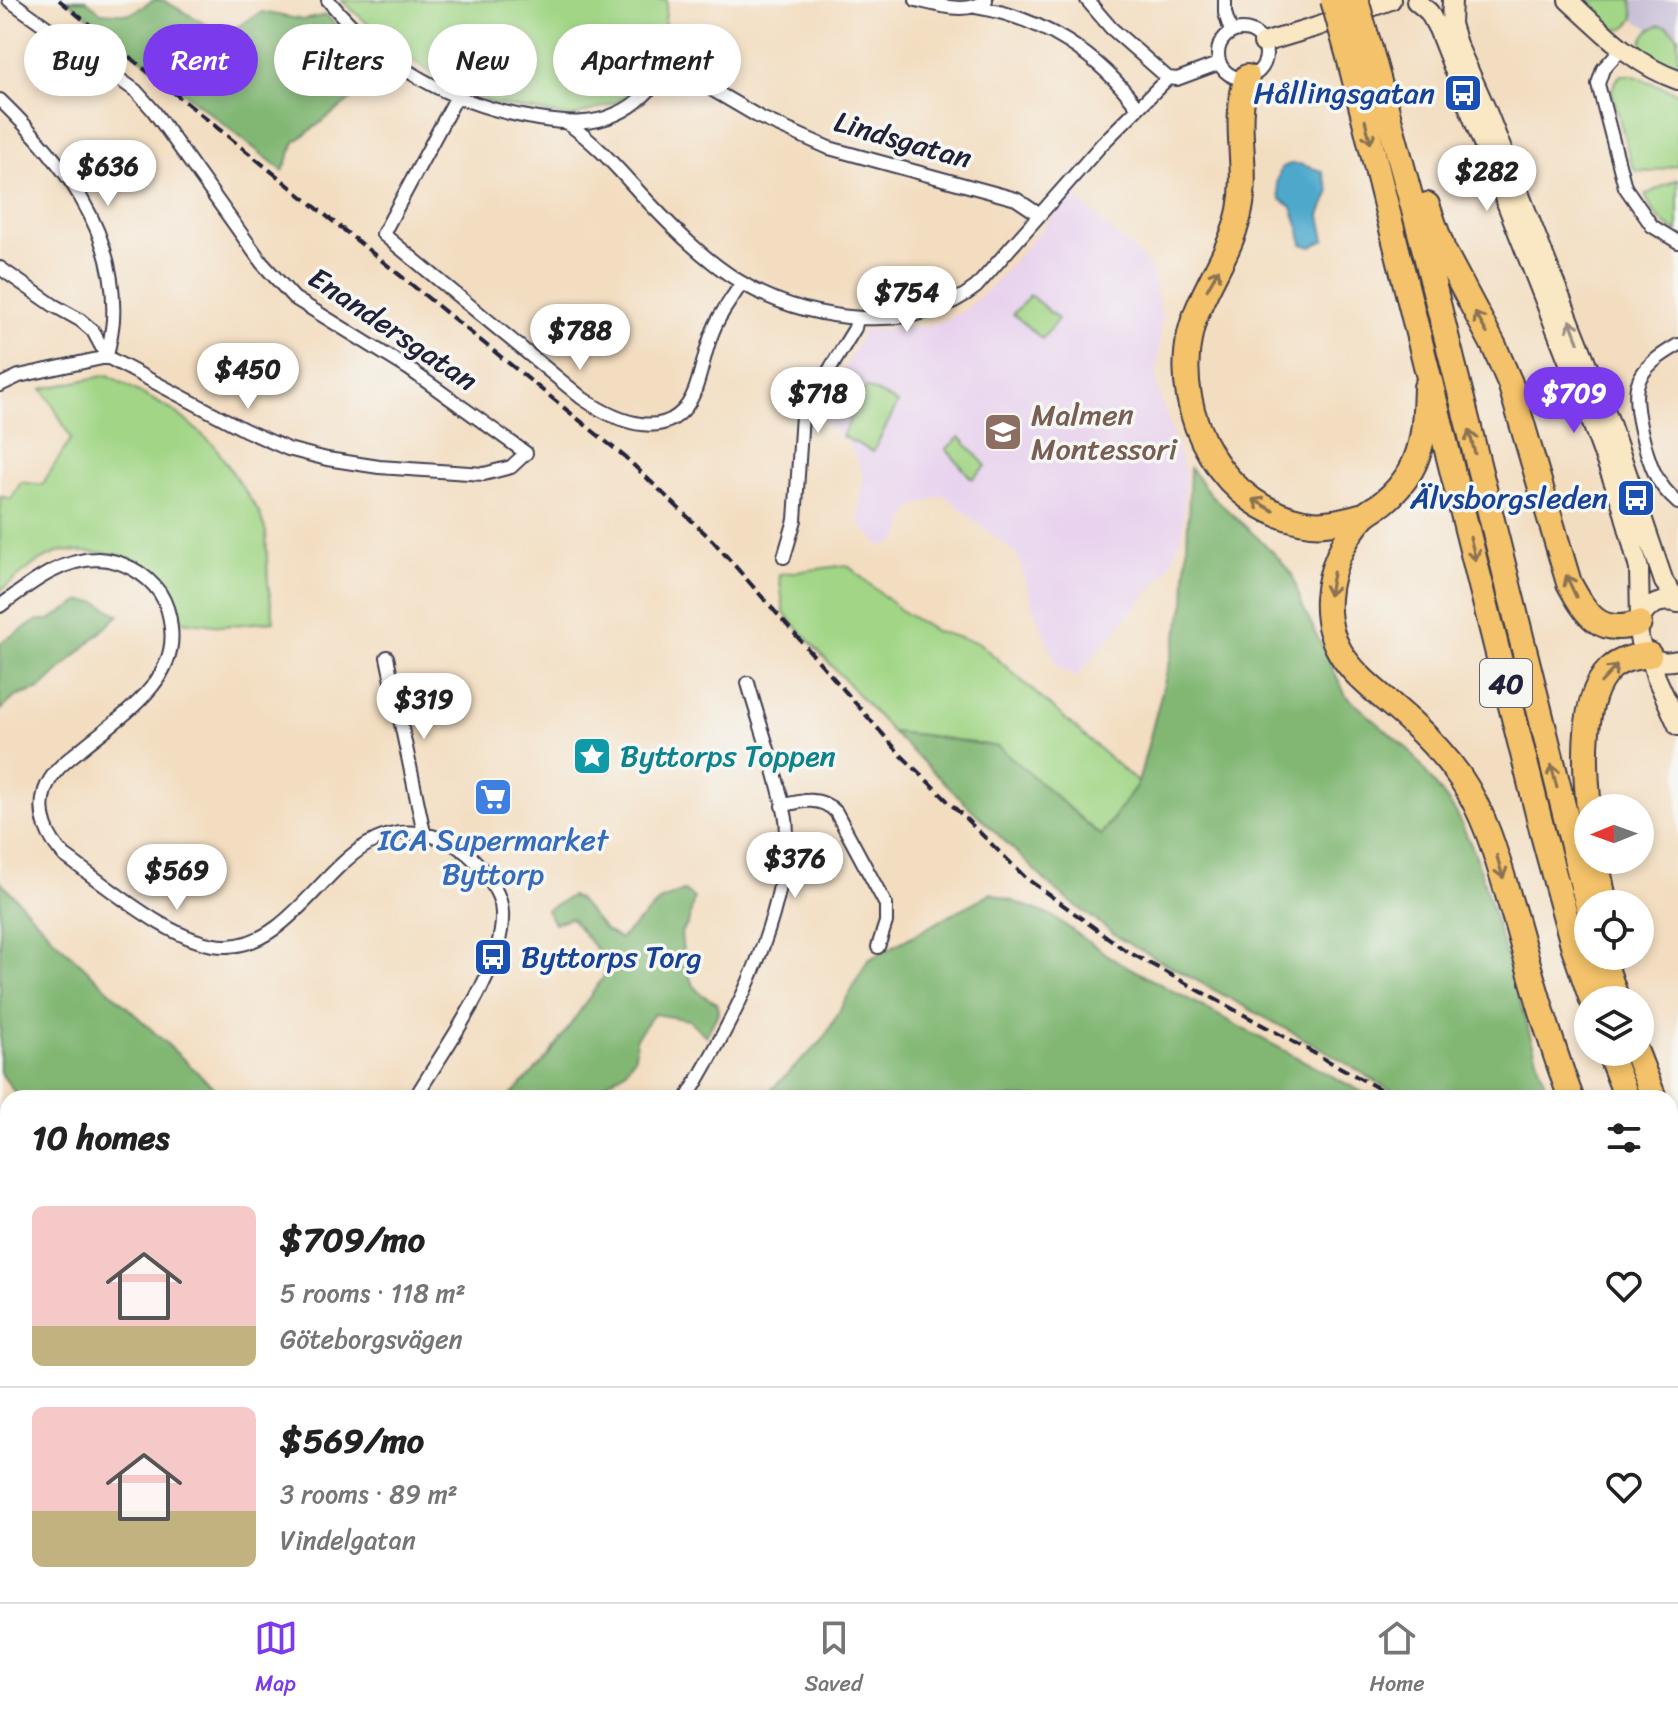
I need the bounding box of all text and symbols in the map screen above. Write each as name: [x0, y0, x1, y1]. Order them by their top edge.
chip: Buy: [24, 24, 127, 96]
chip: Rent: [143, 24, 258, 96]
chip: Filters: [274, 24, 412, 96]
chip: New: [428, 24, 537, 96]
chip: Apartment: [553, 24, 741, 96]
place label: Hållingsgatan: [1254, 66, 1435, 120]
bus stop icon: Hållingsgatan: [1442, 72, 1484, 114]
street label: Lindsgatan: [828, 95, 978, 185]
one-way arrow: [1362, 119, 1377, 145]
pin: $636: [61, 140, 155, 208]
text: $636: [77, 143, 139, 189]
pin: $282: [1440, 145, 1534, 213]
text: $282: [1455, 148, 1519, 194]
street label: Enandersgatan: [297, 252, 489, 406]
pin: $754: [860, 266, 954, 334]
one-way arrow: [1206, 267, 1221, 291]
text: $754: [875, 269, 939, 315]
pin: $788: [533, 304, 627, 372]
text: $788: [548, 307, 612, 353]
one-way arrow: [1473, 312, 1489, 335]
one-way arrow: [1566, 319, 1580, 344]
pin: $450: [201, 343, 295, 411]
text: $450: [215, 346, 281, 392]
pin: $718: [771, 367, 865, 435]
pin: $709: [1527, 367, 1621, 435]
text: $718: [788, 370, 848, 416]
text: $709: [1542, 370, 1606, 416]
place label: Malmen Montessori: [1031, 388, 1179, 476]
school or university icon: Malmen Montessori: [982, 411, 1024, 453]
one-way arrow: [1464, 430, 1479, 456]
place label: Älvsborgsleden: [1409, 471, 1608, 525]
bus stop icon: Älvsborgsleden: [1615, 477, 1657, 519]
one-way arrow: [1252, 497, 1275, 513]
one-way arrow: [1466, 536, 1481, 562]
one-way arrow: [1323, 571, 1338, 596]
one-way arrow: [1563, 574, 1578, 598]
road number: 40: [1480, 659, 1532, 707]
one-way arrow: [1600, 664, 1619, 684]
pin: $319: [377, 673, 471, 741]
text: $319: [395, 676, 453, 722]
place label: Byttorps Toppen: [620, 729, 836, 783]
place icon: Byttorps Toppen: [571, 735, 613, 777]
one-way arrow: [1546, 764, 1561, 790]
supermarket icon: ICA Supermarket Byttorp: [472, 776, 514, 818]
north arrow: [1574, 794, 1654, 874]
map controls: [1574, 794, 1654, 1066]
place label: ICA Supermarket Byttorp: [377, 813, 610, 901]
pin: $376: [748, 832, 842, 900]
text: $376: [764, 835, 826, 881]
pin: $569: [130, 844, 224, 912]
text: $569: [145, 847, 209, 893]
one-way arrow: [1494, 854, 1509, 880]
button: locate: [1574, 890, 1654, 970]
place label: Byttorps Torg: [521, 930, 702, 984]
bus stop icon: Byttorps Torg: [472, 936, 514, 978]
button: layers: [1574, 986, 1654, 1066]
text: 10 homes: [32, 1108, 170, 1168]
icon: filters: [1602, 1116, 1646, 1160]
text: $709/mo: [280, 1210, 425, 1270]
icon: home: [96, 1238, 192, 1334]
icon: heart: [1602, 1264, 1646, 1308]
text: 5 rooms · 118 m²: [280, 1270, 466, 1316]
text: Göteborgsvägen: [280, 1316, 463, 1362]
text: $569/mo: [280, 1411, 424, 1471]
icon: home: [96, 1439, 192, 1535]
icon: heart: [1602, 1465, 1646, 1509]
text: 3 rooms · 89 m²: [280, 1471, 458, 1517]
text: Vindelgatan: [280, 1517, 416, 1563]
tab: Map: [254, 1616, 298, 1703]
tab: Saved: [805, 1616, 863, 1703]
tab: Home: [1370, 1616, 1424, 1703]

